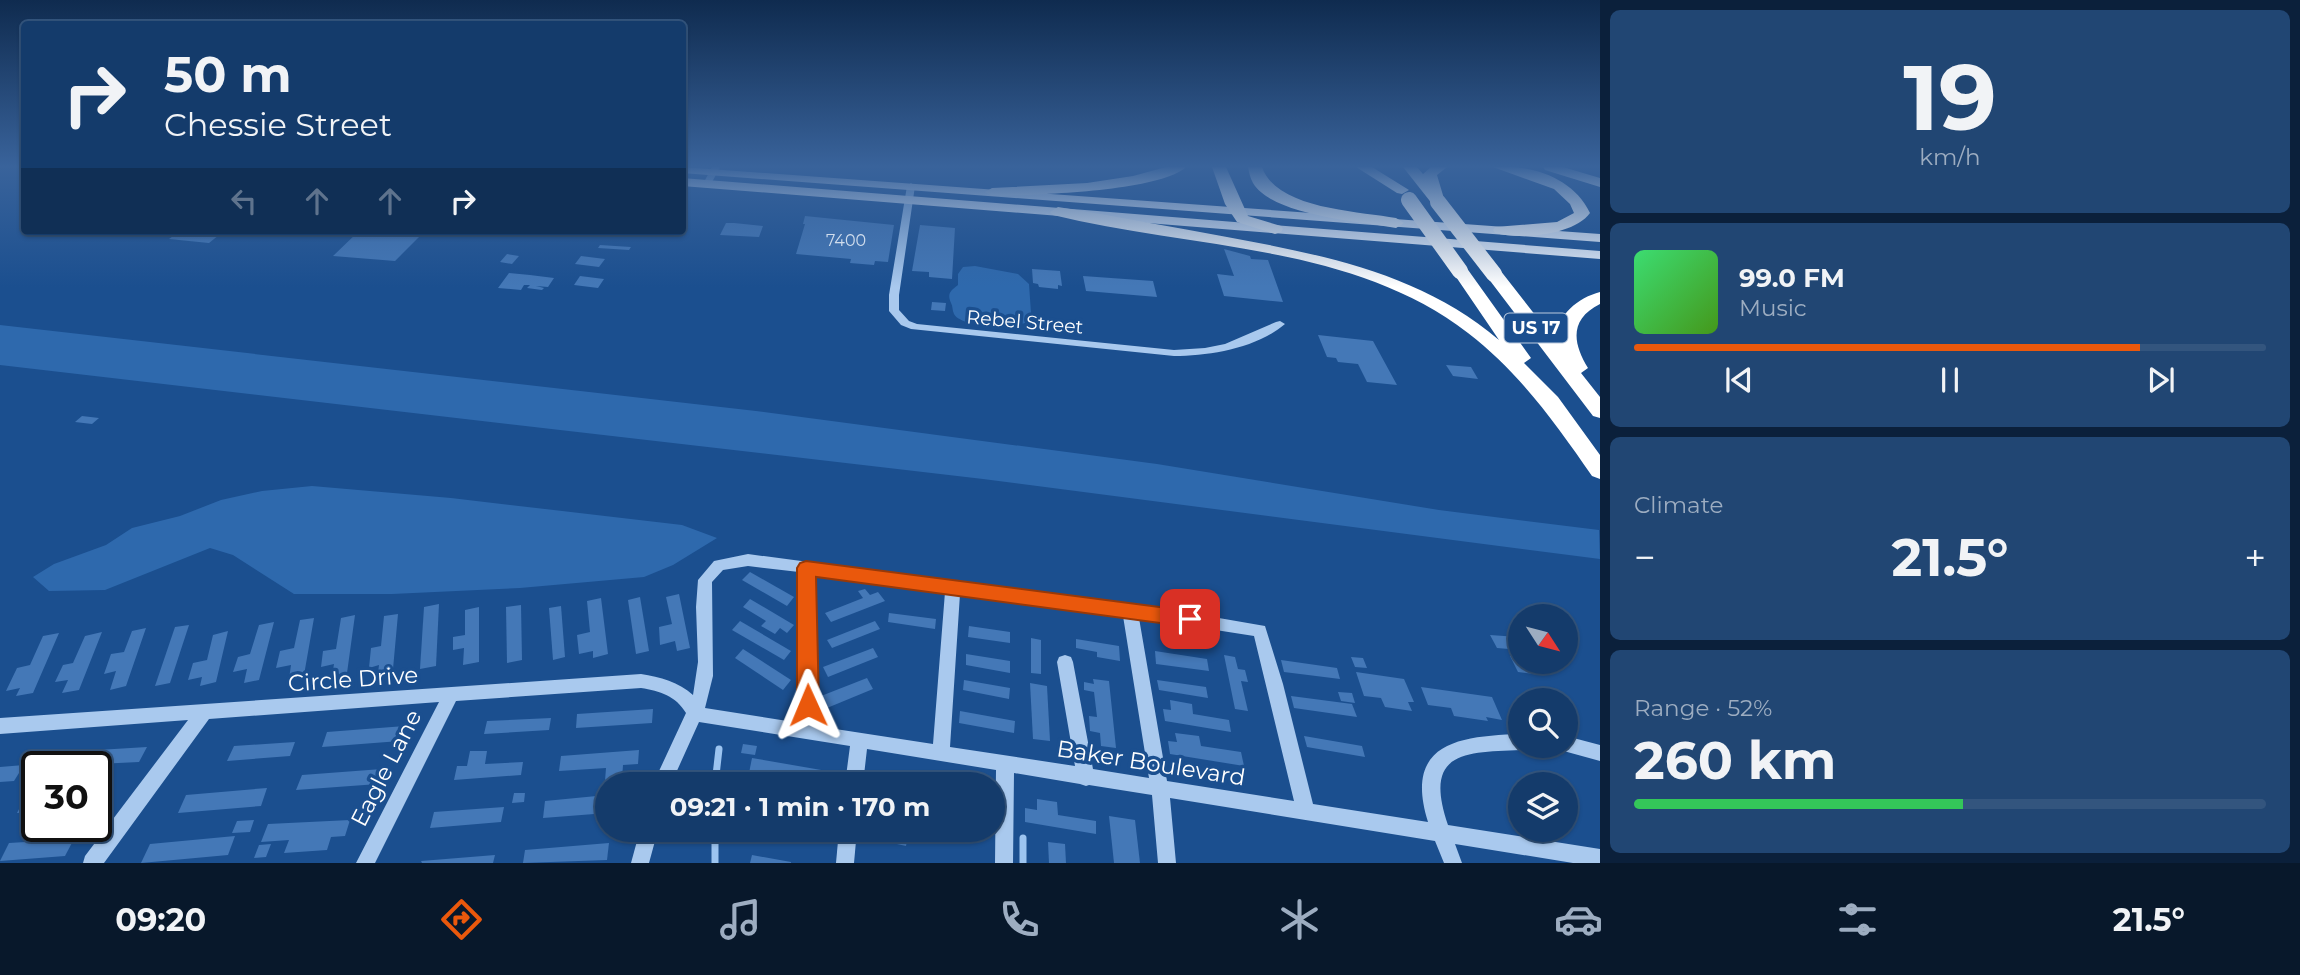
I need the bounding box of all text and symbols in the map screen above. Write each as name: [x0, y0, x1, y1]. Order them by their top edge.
text: 19: [1903, 42, 1997, 153]
text: 50 m: [164, 45, 292, 104]
icon: right: [49, 49, 140, 140]
text: Chessie Street: [164, 105, 392, 144]
text: km/h: [1919, 143, 1981, 171]
icon: left: [225, 182, 263, 220]
icon: ahead: [298, 182, 336, 220]
icon: ahead: [371, 182, 409, 220]
icon: right: [444, 182, 482, 220]
house number: 7400: [826, 231, 866, 250]
text: 99.0 FM: [1739, 262, 1845, 294]
text: Music: [1739, 294, 1807, 322]
street label: Rebel Street: [966, 305, 1085, 339]
road number: US 17: [1504, 314, 1568, 342]
icon: previous: [1720, 361, 1758, 399]
icon: pause: [1931, 361, 1969, 399]
icon: next: [2142, 361, 2180, 399]
text: Climate: [1634, 491, 1723, 519]
text: 21.5°: [1891, 526, 2009, 589]
text: −: [1634, 534, 1656, 581]
text: +: [2244, 534, 2266, 581]
pin: [1160, 589, 1220, 649]
icon: arrive: [1171, 600, 1209, 638]
north arrow: [1508, 604, 1578, 674]
map controls: [1508, 604, 1578, 842]
street label: Circle Drive: [287, 660, 419, 698]
position arrow: [771, 668, 845, 742]
button: search: [1508, 688, 1578, 758]
text: Range · 52%: [1634, 694, 1772, 722]
street label: Eagle Lane: [345, 705, 427, 831]
text: 260 km: [1634, 729, 1836, 792]
street label: Baker Boulevard: [1055, 734, 1247, 792]
speed limit sign: 30: [21, 751, 112, 842]
button: layers: [1508, 772, 1578, 842]
text: 09:21 · 1 min · 170 m: [670, 791, 930, 823]
icon: directions: [437, 895, 486, 944]
icon: music: [716, 895, 765, 944]
icon: phone: [995, 895, 1044, 944]
icon: climate: [1275, 895, 1324, 944]
icon: car: [1554, 895, 1603, 944]
icon: filters: [1833, 895, 1882, 944]
text: 09:20: [115, 900, 206, 939]
text: 21.5°: [2113, 900, 2185, 939]

